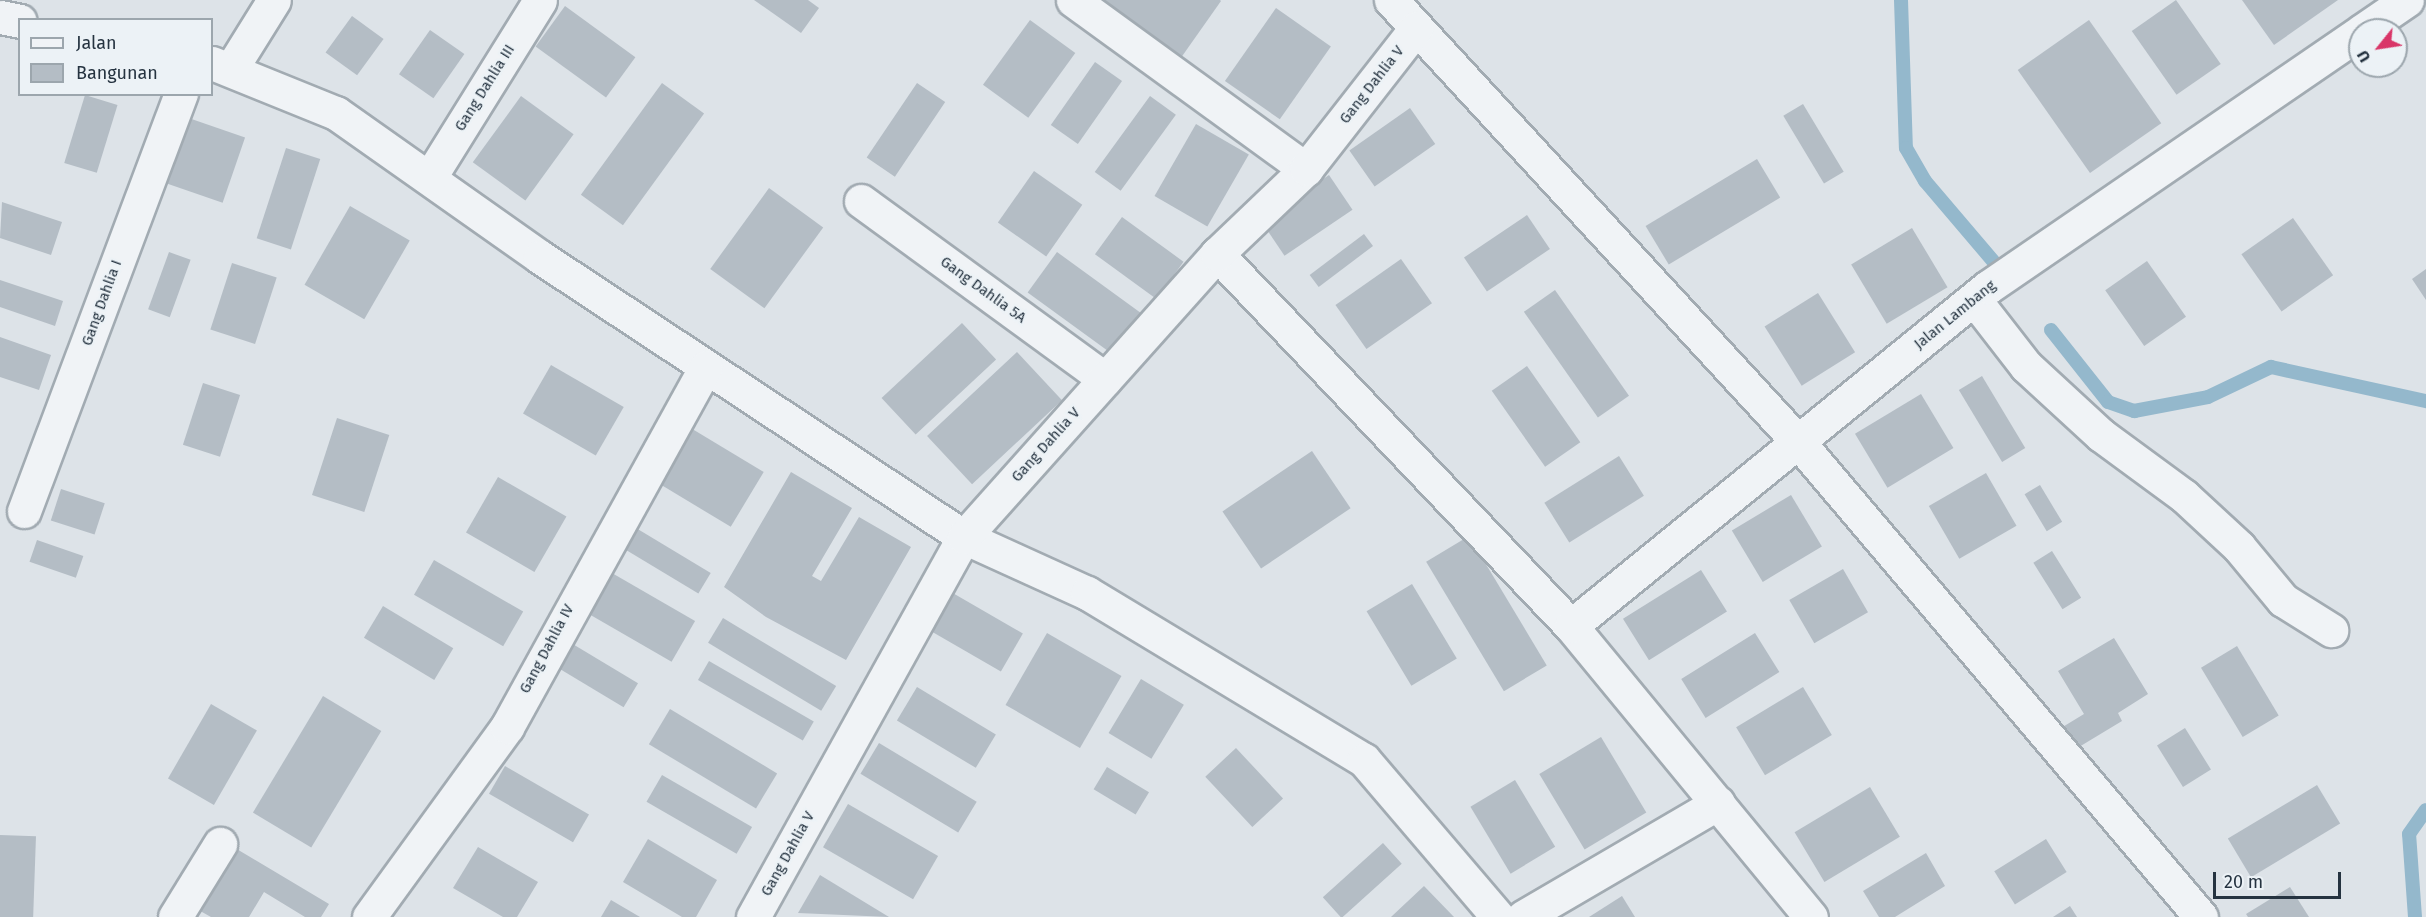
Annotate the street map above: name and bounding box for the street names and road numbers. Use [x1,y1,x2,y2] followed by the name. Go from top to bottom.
[451,41,519,135] street label: Gang Dahlia III
[1336,43,1408,127] street label: Gang Dahlia V
[937,253,1029,327] street label: Gang Dahlia 5A
[78,258,126,348] street label: Gang Dahlia I
[1911,277,1999,353] street label: Jalan Lambang
[1008,404,1084,486] street label: Gang Dahlia V
[516,601,578,697] street label: Gang Dahlia IV
[757,809,819,899] street label: Gang Dahlia V

